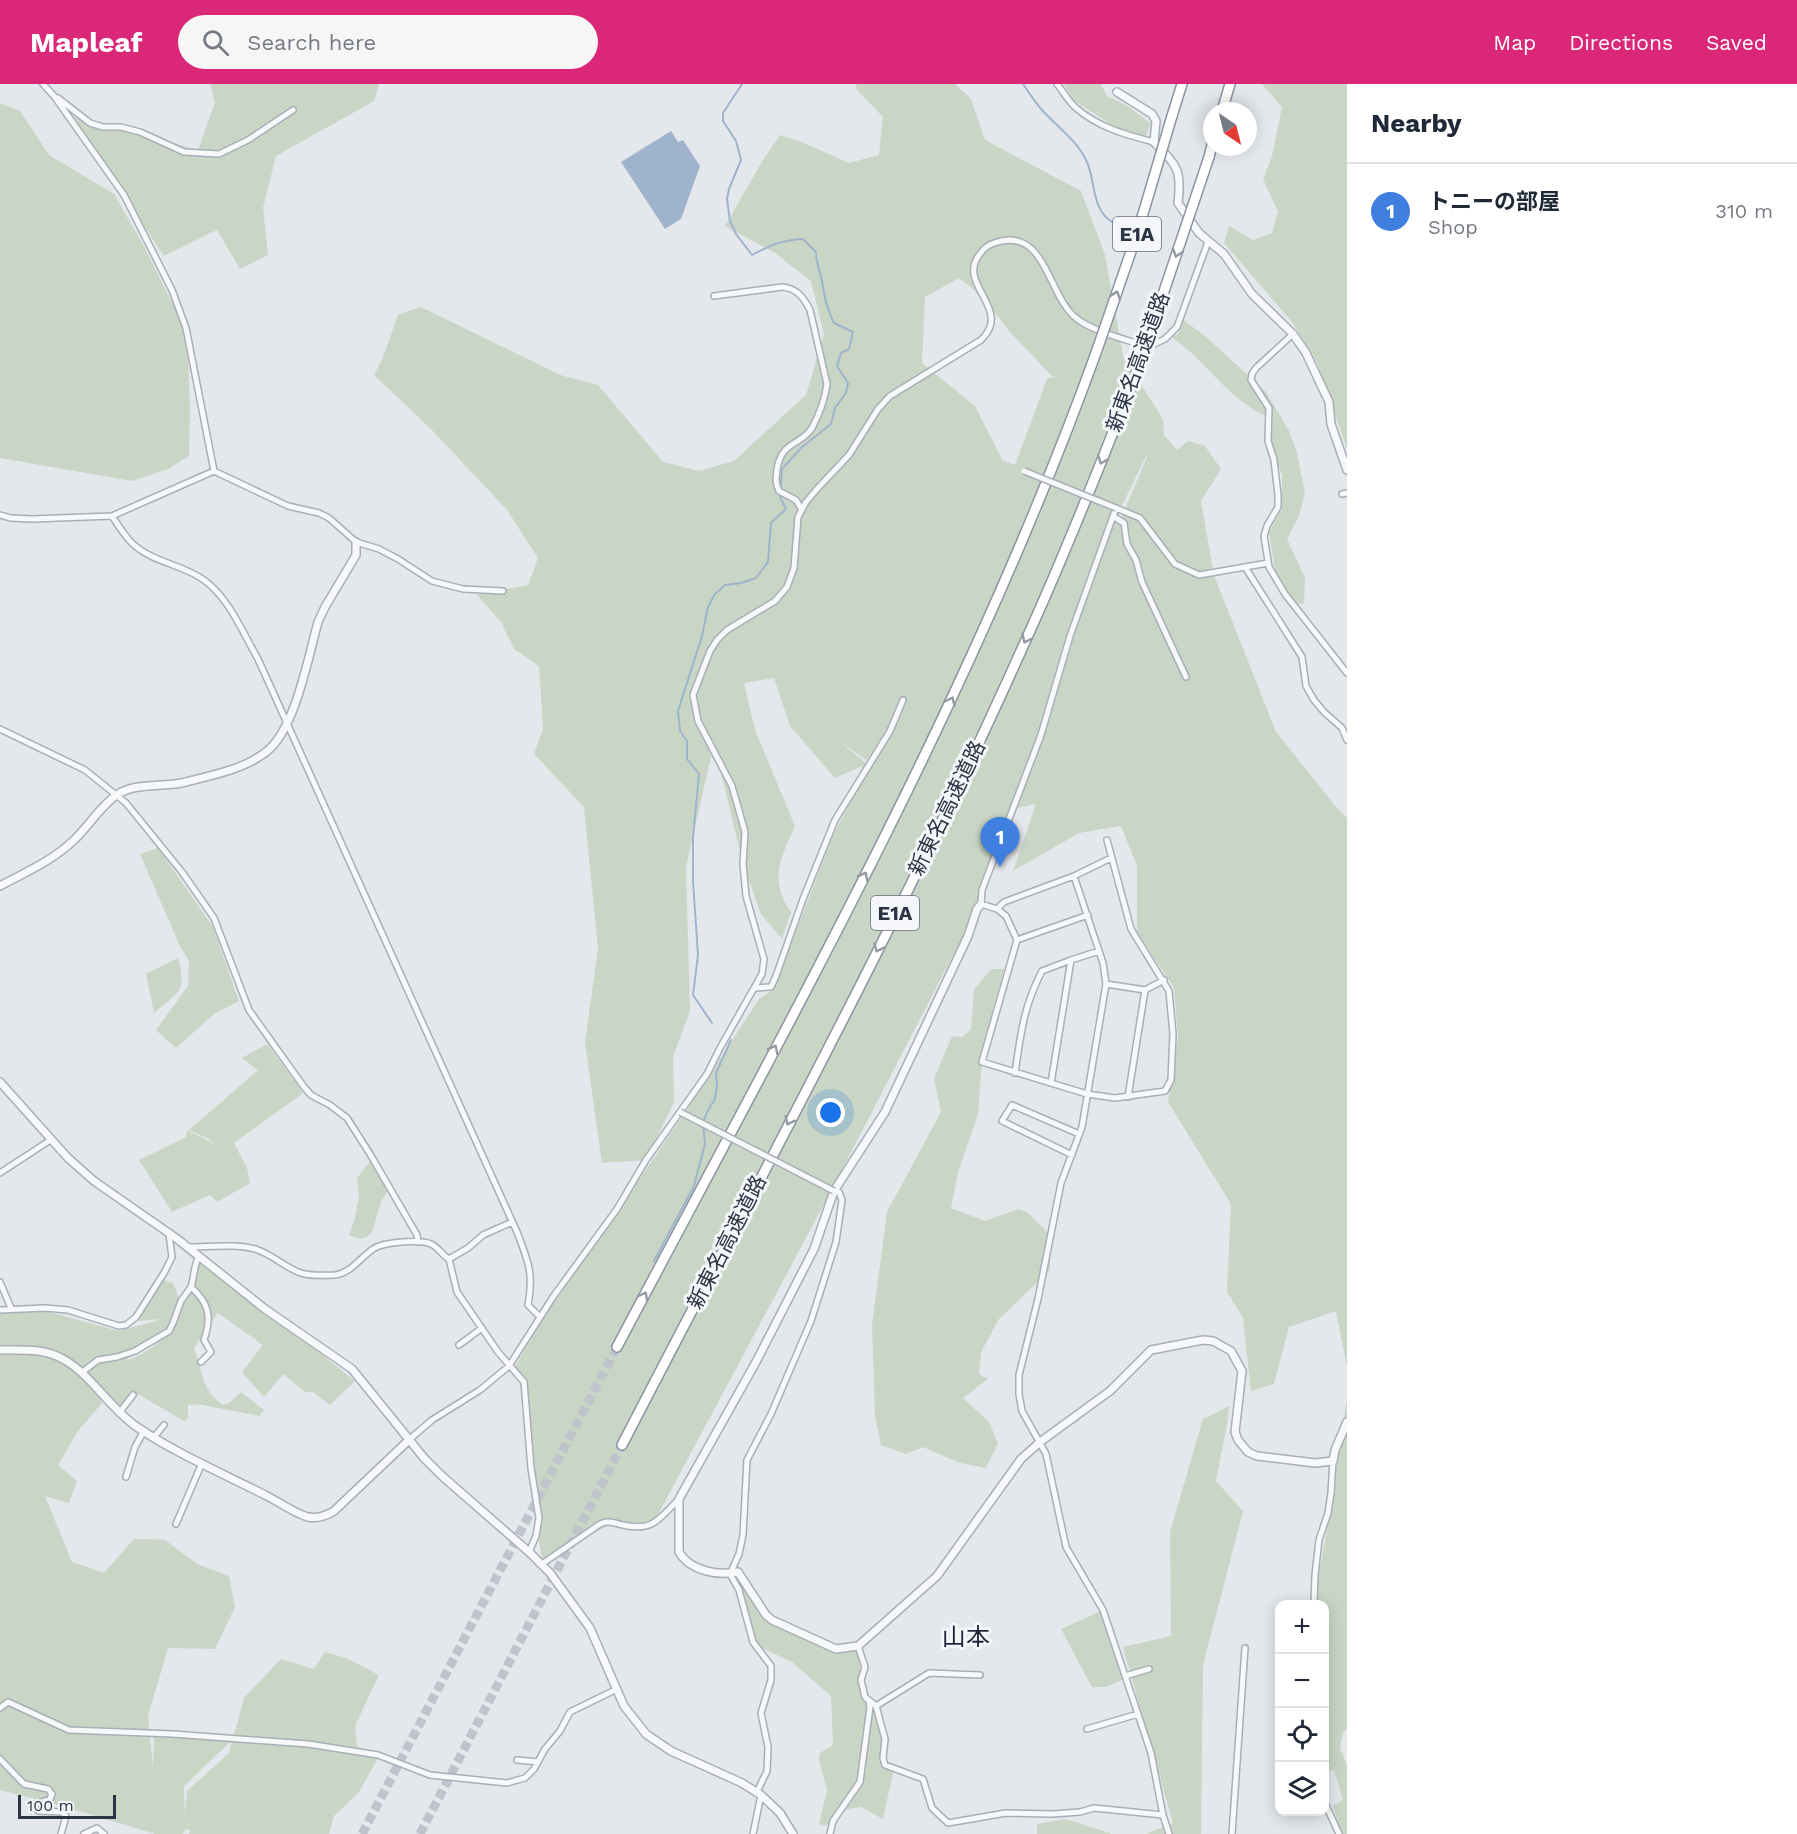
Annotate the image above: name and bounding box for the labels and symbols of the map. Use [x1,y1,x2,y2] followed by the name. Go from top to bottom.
[1203,102,1257,156] north arrow
[1113,217,1161,251] road number: E1A
[1172,247,1185,257] one-way arrow
[1101,288,1174,435] street label: 新東名高速道路
[1109,290,1121,301] one-way arrow
[1097,454,1109,465] one-way arrow
[1022,633,1034,644] one-way arrow
[944,697,956,708] one-way arrow
[903,736,990,879] street label: 新東名高速道路
[980,818,1020,867] pin: 1
[857,871,869,882] one-way arrow
[871,896,919,930] road number: E1A
[874,941,885,952] one-way arrow
[767,1045,778,1055] one-way arrow
[816,1098,845,1127] your location
[785,1115,796,1125] one-way arrow
[682,1171,771,1313] street label: 新東名高速道路
[637,1291,648,1302] one-way arrow
[942,1623,990,1651] district label: 山本
[18,1792,116,1820] scale bar

